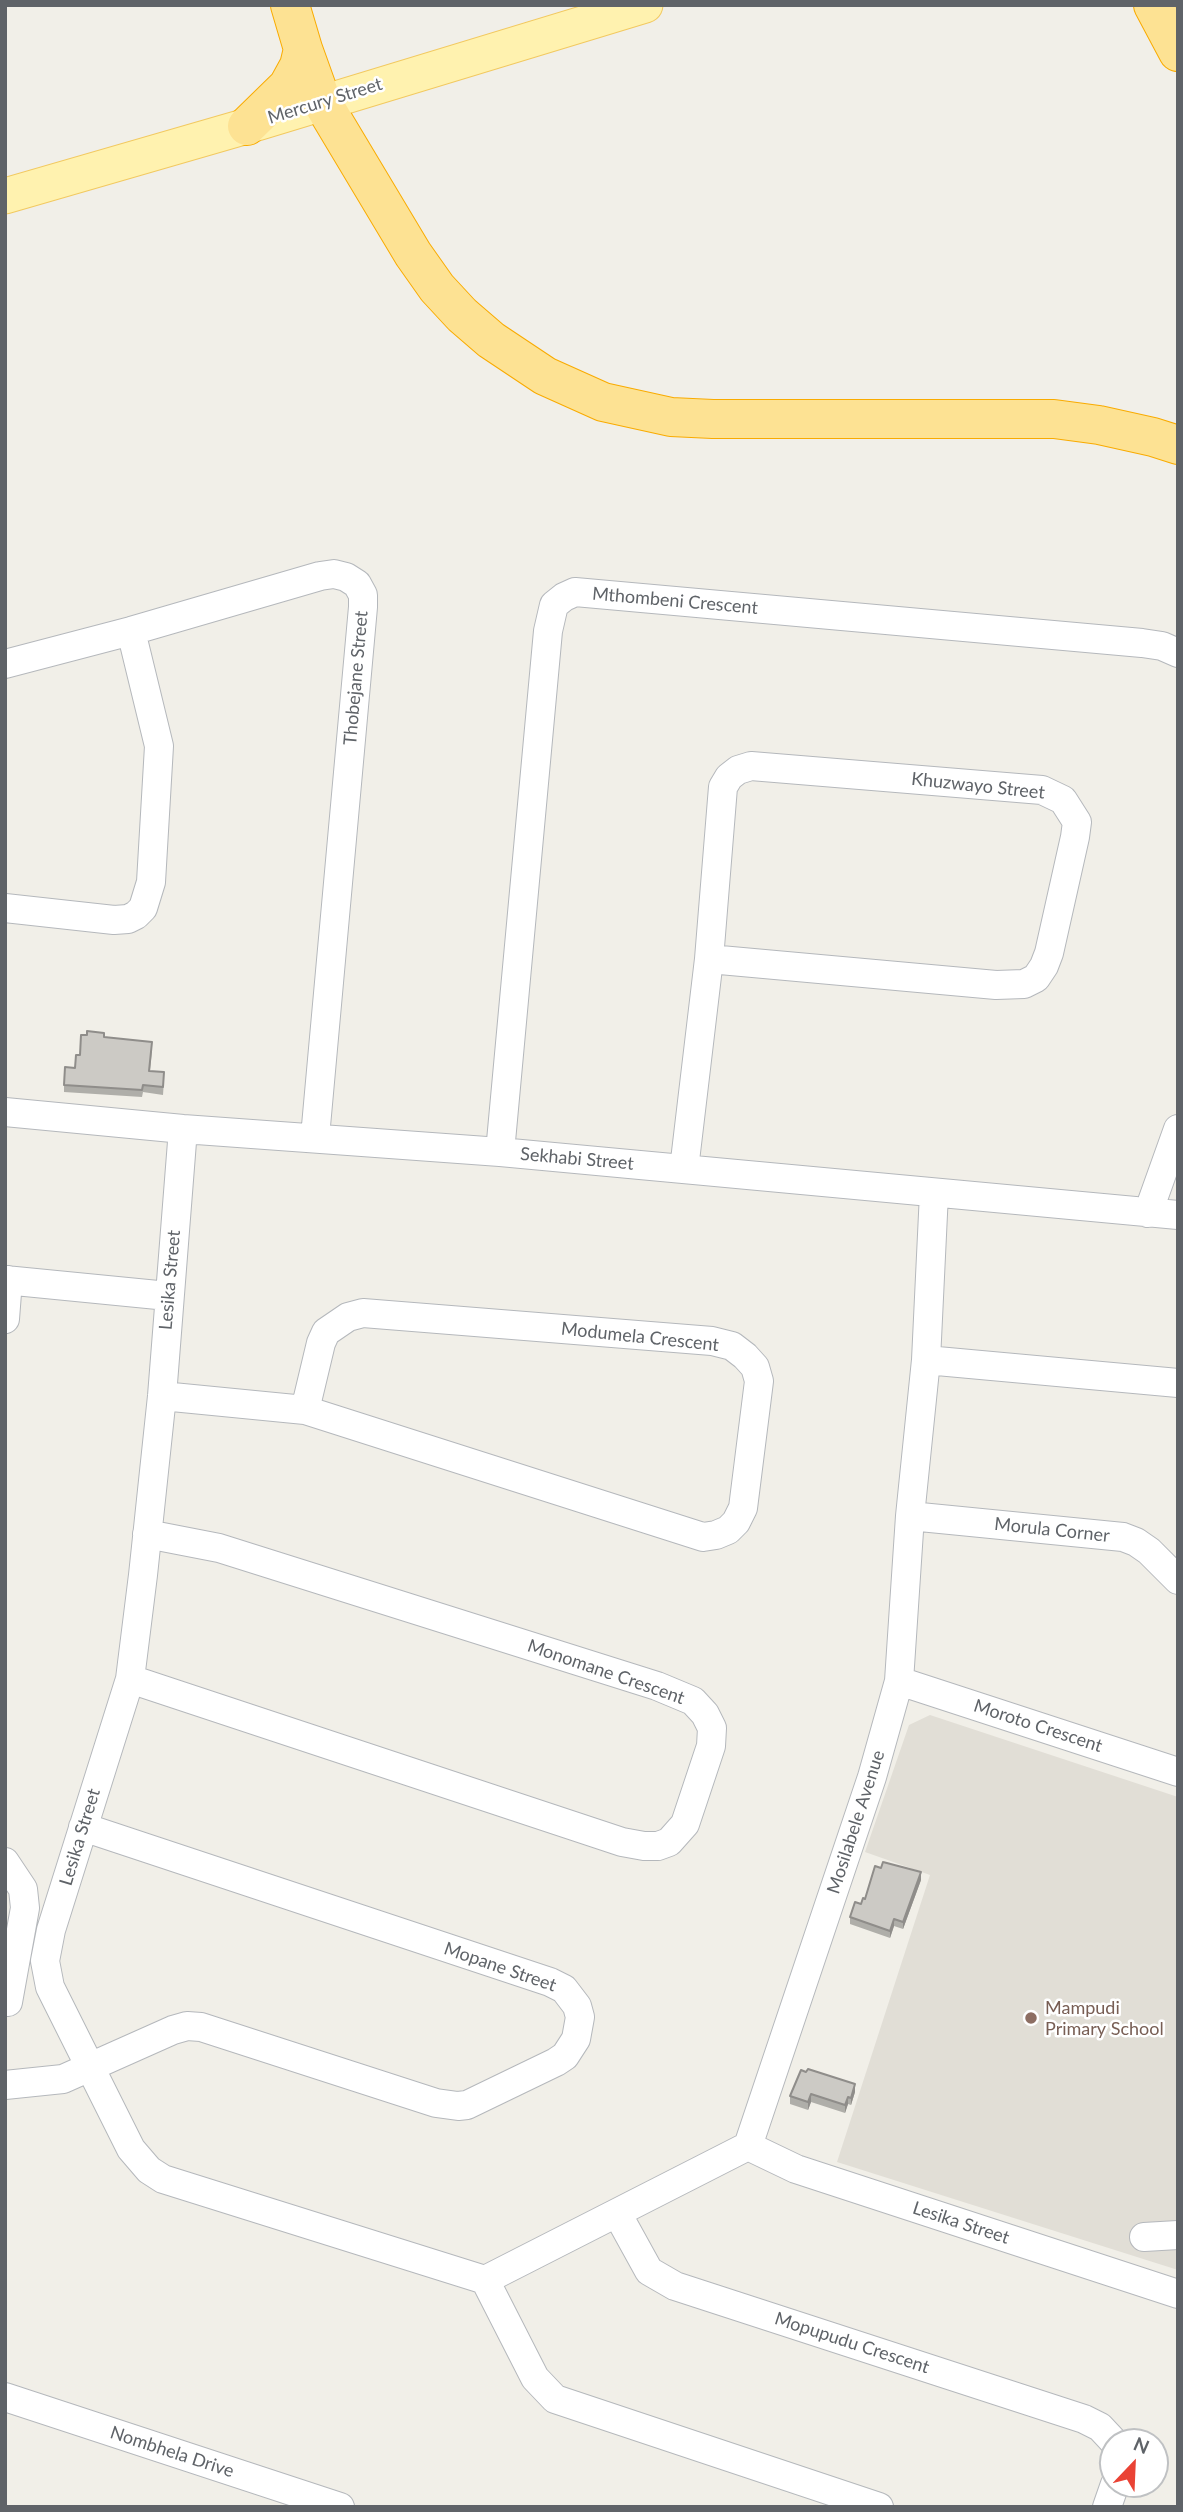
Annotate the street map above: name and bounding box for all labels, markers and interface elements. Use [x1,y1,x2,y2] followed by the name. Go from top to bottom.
[265,73,385,129] street label: Mercury Street
[591,583,759,619] street label: Mthombeni Crescent
[339,610,373,746] street label: Thobejane Street
[910,768,1046,804] street label: Khuzwayo Street
[519,1143,635,1175] street label: Sekhabi Street
[155,1229,185,1331] street label: Lesika Street
[560,1318,720,1356] street label: Modumela Crescent
[993,1513,1111,1547] street label: Morula Corner
[525,1635,687,1709] street label: Monomane Crescent
[971,1695,1105,1757] street label: Moroto Crescent
[823,1748,889,1896] street label: Mosilabele Avenue
[55,1786,105,1888] street label: Lesika Street
[441,1938,559,1996] street label: Mopane Street
[1045,1997,1164,2039] place label: Mampudi Primary School
[1023,2010,1039,2026] marker: Mampudi Primary School
[910,2197,1012,2249] street label: Lesika Street
[772,2308,932,2378] street label: Mopupudu Crescent
[107,2422,237,2482] street label: Nombhela Drive
[1099,2428,1169,2498] north arrow
[1130,2432,1153,2458] text: N

